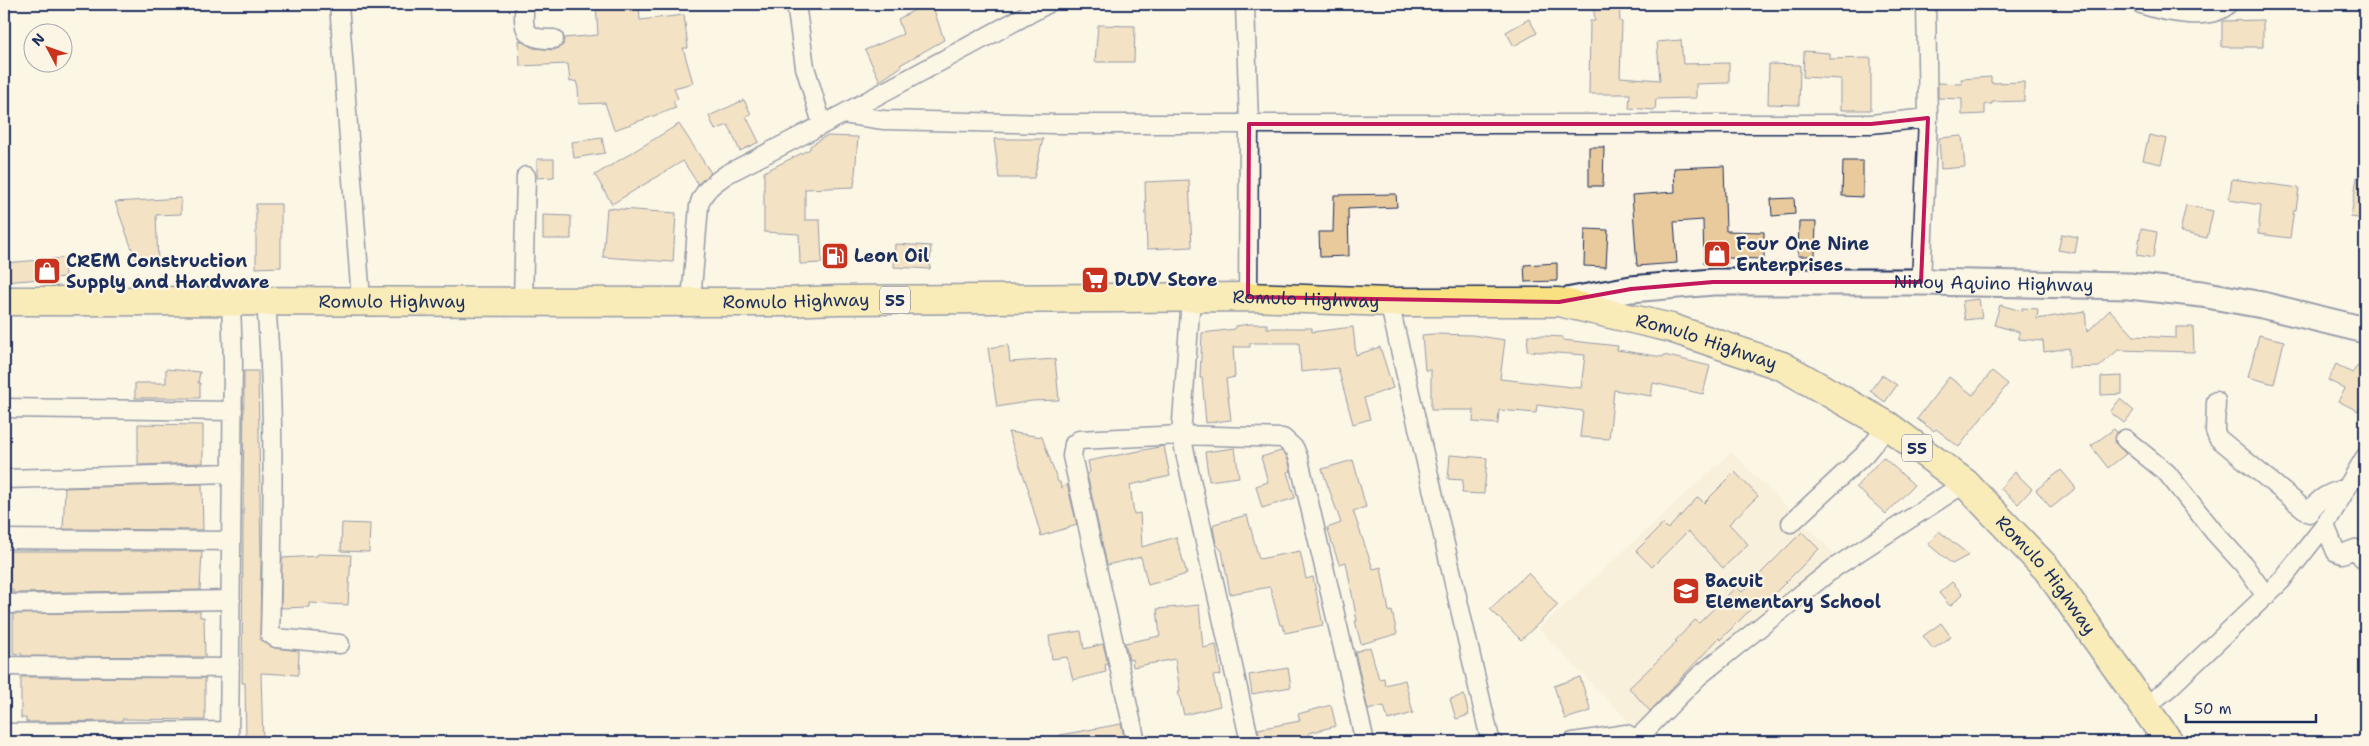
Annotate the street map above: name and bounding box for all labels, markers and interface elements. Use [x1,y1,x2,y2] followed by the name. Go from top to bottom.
[22,22,72,72] north arrow
[28,29,49,50] text: N
[1736,232,1870,277] place label: Four One Nine Enterprises
[1702,239,1732,269] shop icon: Four One Nine Enterprises
[820,241,850,271] fuel station icon: Leon Oil
[854,244,929,268] place label: Leon Oil
[66,249,270,294] place label: CREM Construction Supply and Hardware
[32,256,62,286] shop icon: CREM Construction Supply and Hardware
[1080,265,1110,295] supermarket icon: DLDV Store
[1114,268,1218,292] place label: DLDV Store
[1894,270,2094,297] street label: Ninoy Aquino Highway
[1232,285,1380,314] street label: Romulo Highway
[880,286,910,314] road number: 55
[722,288,870,314] street label: Romulo Highway
[318,289,466,314] street label: Romulo Highway
[1633,308,1780,375] street label: Romulo Highway
[1902,434,1932,462] road number: 55
[1990,510,2102,639] street label: Romulo Highway
[1705,569,1881,614] place label: Bacuit Elementary School
[1671,576,1701,606] school or university icon: Bacuit Elementary School
[2186,691,2316,723] scale bar
[2194,699,2232,719] text: 50 m

